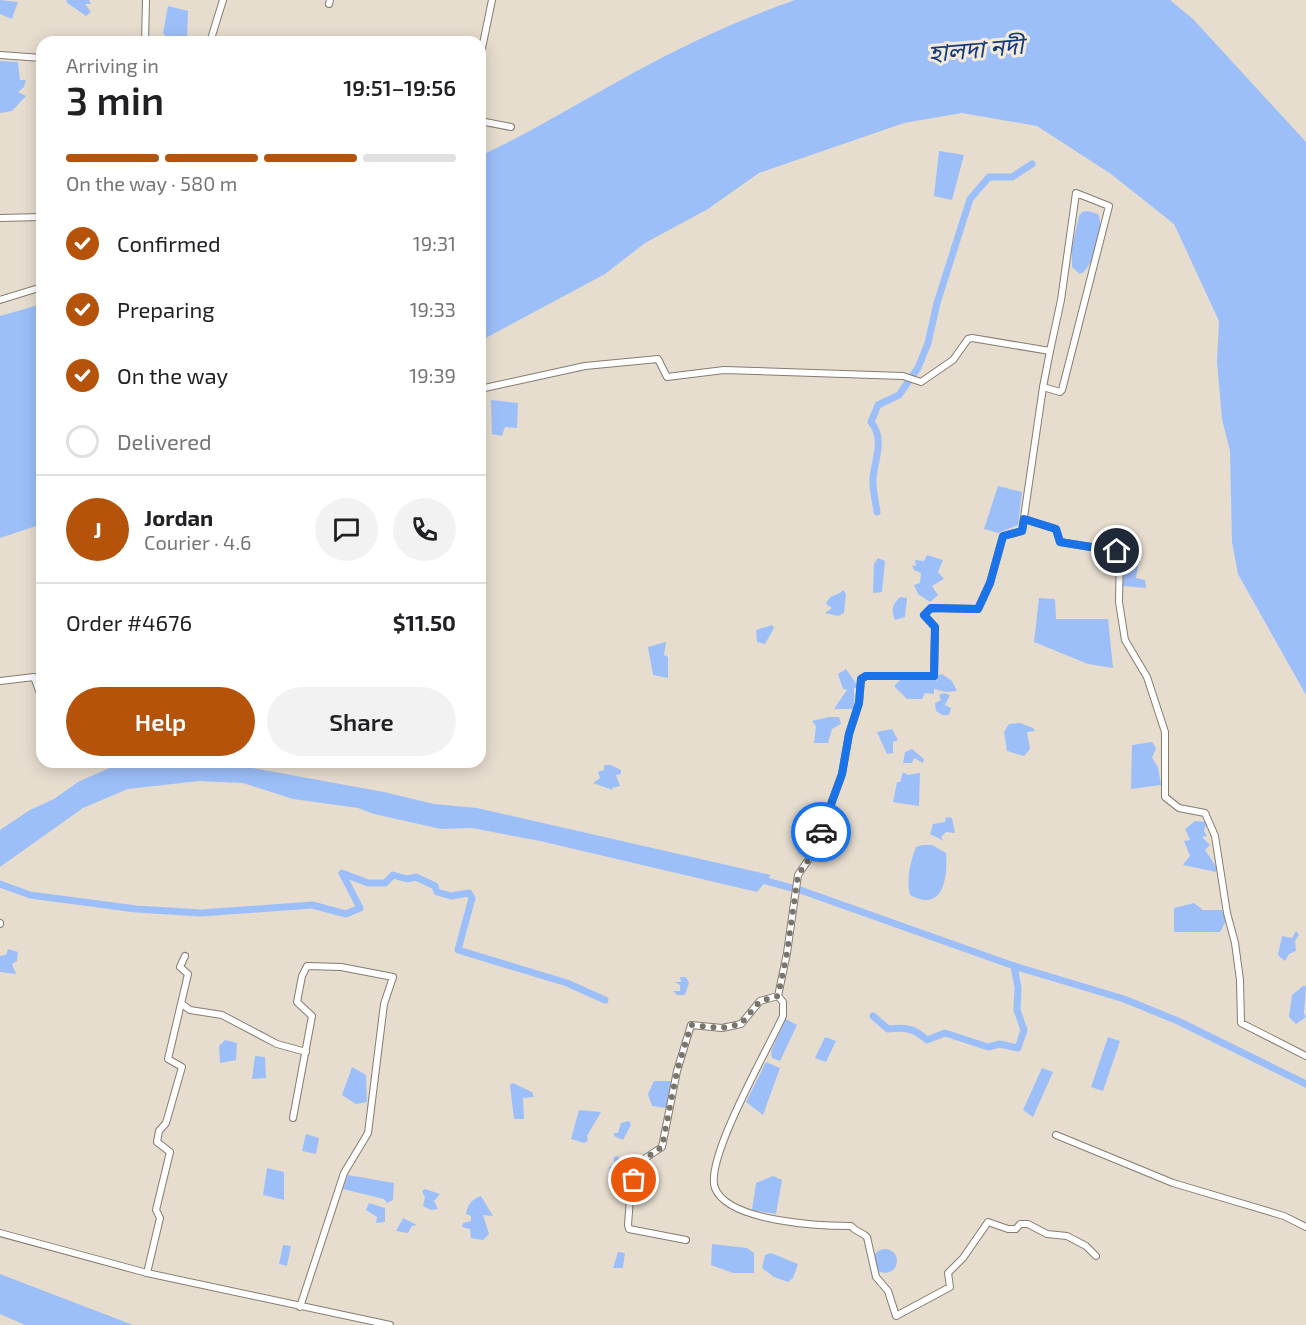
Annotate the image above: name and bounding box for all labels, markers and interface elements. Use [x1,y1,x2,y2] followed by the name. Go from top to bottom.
[927,29,1029,67] water label: হালদা নদী
[66,53,159,77] text: Arriving in
[343,74,456,100] text: 19:51–19:56
[66,76,164,123] text: 3 min
[66,171,237,195] text: On the way · 580 m
[66,227,99,260] icon: check
[117,230,221,256] text: Confirmed
[413,231,456,255] text: 19:31
[66,293,99,326] icon: check
[117,296,215,322] text: Preparing
[410,297,456,321] text: 19:33
[66,359,99,392] icon: check
[117,362,228,388] text: On the way
[409,363,456,387] text: 19:39
[117,428,212,454] text: Delivered
[315,498,378,561] button: chat
[393,498,456,561] button: phone
[144,504,213,530] text: Jordan
[93,516,102,542] text: J
[1091,525,1142,576] pin
[144,530,251,554] text: Courier · 4.6
[1100,534,1133,567] icon: home
[66,609,192,635] text: Order #4676
[393,609,456,635] text: $11.50
[66,687,255,756] button: Help
[267,687,456,756] button: Share
[791,802,851,862] courier
[805,816,838,849] icon: car
[608,1154,659,1205] pin
[617,1163,650,1196] icon: bag

